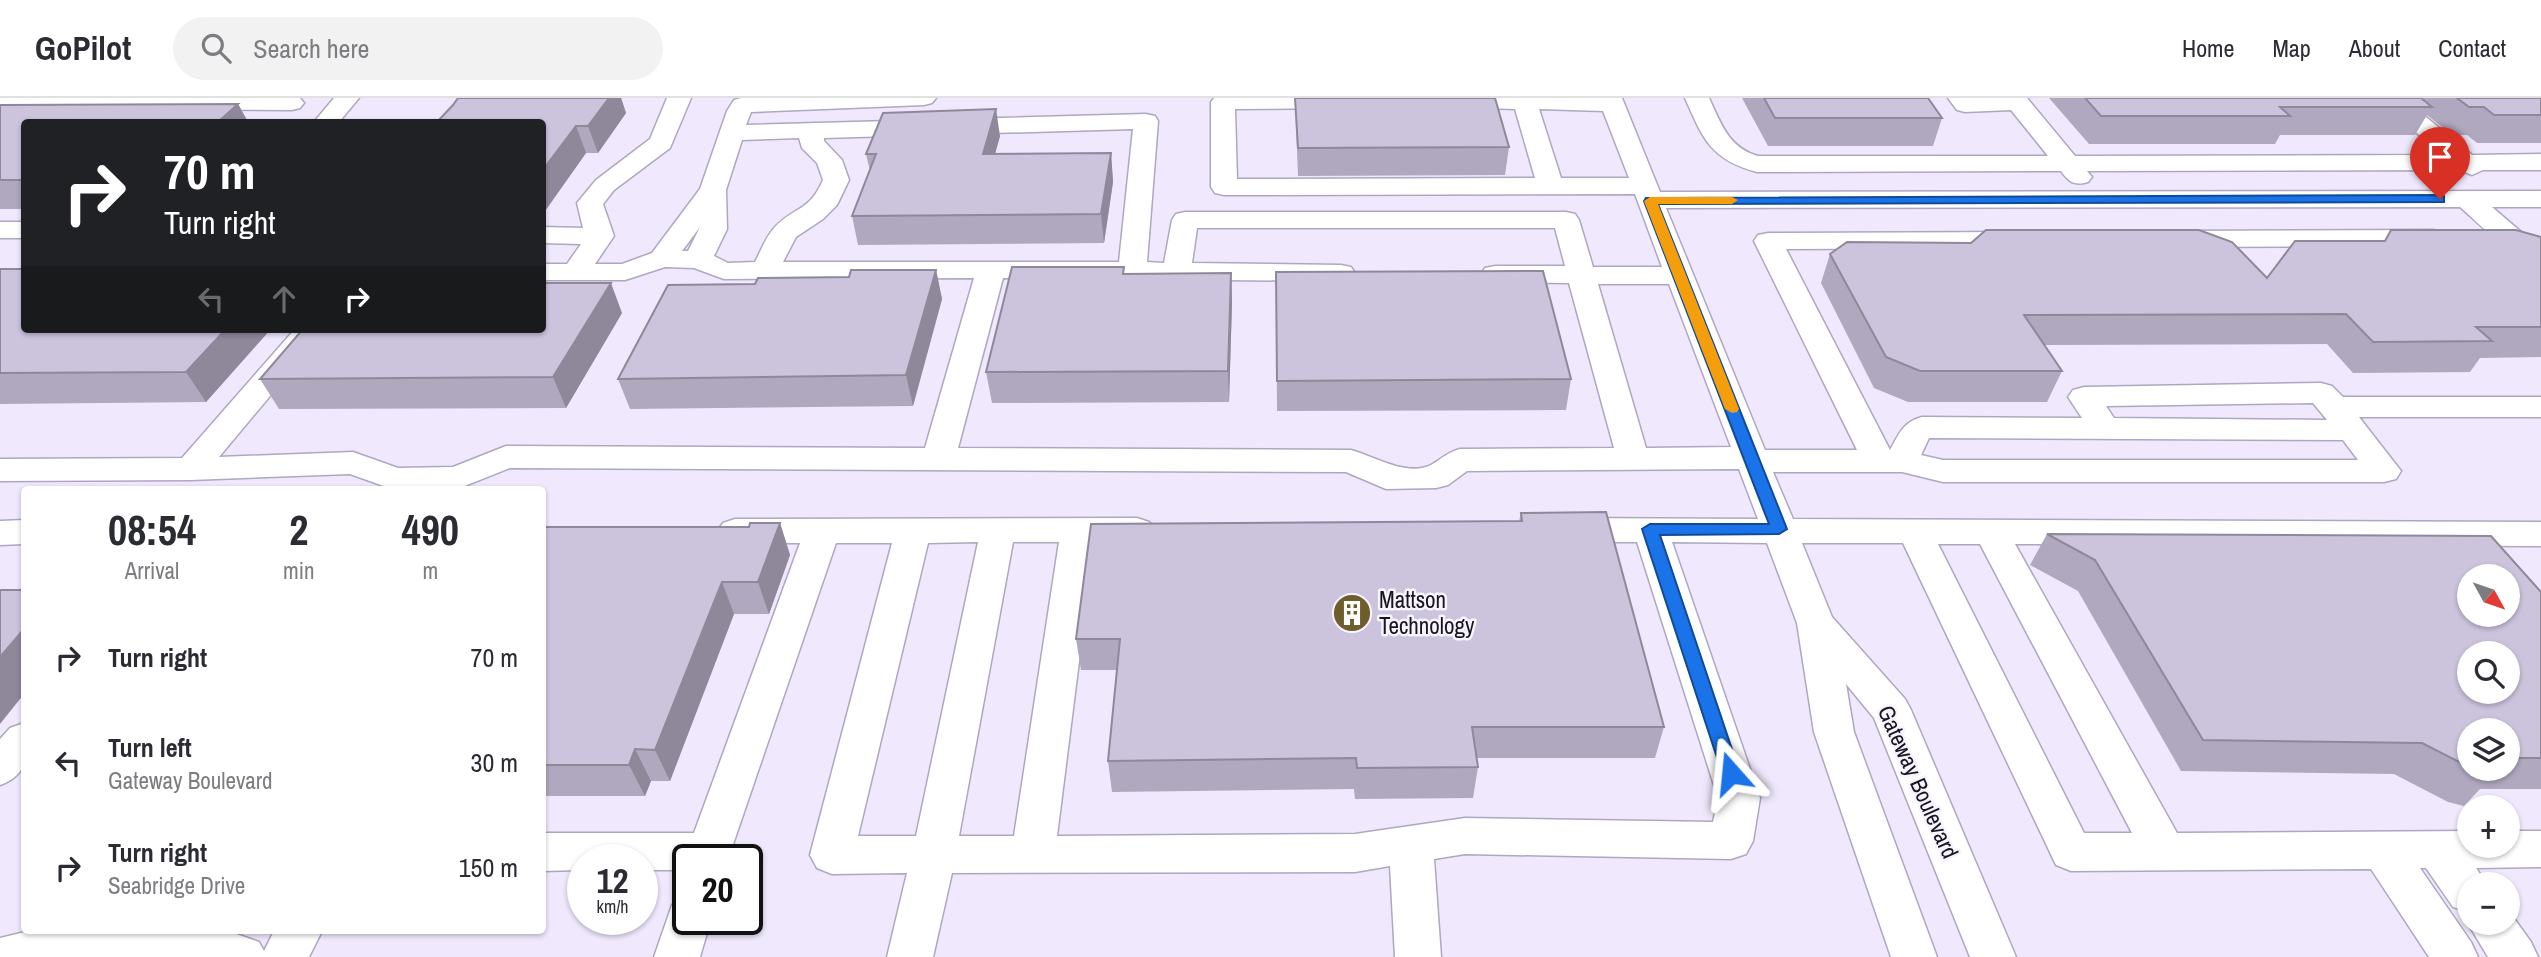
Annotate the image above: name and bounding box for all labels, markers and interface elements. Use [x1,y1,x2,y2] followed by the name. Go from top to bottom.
[173,17,663,80] search box
[35,26,131,70] text: GoPilot
[197,29,235,67] icon: search
[253,31,369,66] text: Search here
[2182,32,2234,64] text: Home
[2272,32,2311,64] text: Map
[2349,32,2400,64] text: About
[2438,32,2506,64] text: Contact
[2410,127,2470,199] pin
[164,138,256,204] text: 70 m
[2421,138,2459,176] icon: arrive
[49,147,140,238] icon: right
[164,201,276,244] text: Turn right
[192,280,230,318] icon: left
[265,280,303,318] icon: ahead
[338,280,376,318] icon: right
[108,502,196,558] text: 08:54
[289,502,308,558] text: 2
[402,502,459,558] text: 490
[125,555,179,586] text: Arrival
[283,555,315,586] text: min
[422,555,438,586] text: m
[2457,564,2520,626] north arrow
[2457,564,2520,935] map controls
[1379,584,1475,641] place label: Mattson Technology
[1331,592,1373,634] building icon: Mattson Technology
[49,639,87,677] icon: right
[108,640,207,675] text: Turn right
[471,640,518,675] text: 70 m
[2457,641,2520,704] button: search
[1871,700,1966,863] street label: Gateway Boulevard
[2457,718,2520,781] button: layers
[108,730,192,765] text: Turn left
[1694,736,1768,810] position arrow
[49,744,87,782] icon: left
[471,745,518,780] text: 30 m
[108,765,273,796] text: Gateway Boulevard
[2457,795,2520,858] button: +
[108,835,207,870] text: Turn right
[672,844,763,935] speed limit sign: 20
[49,849,87,887] icon: right
[459,850,518,885] text: 150 m
[597,857,628,904] text: 12
[108,870,245,901] text: Seabridge Drive
[2457,872,2520,935] button: −
[597,894,629,919] text: km/h

